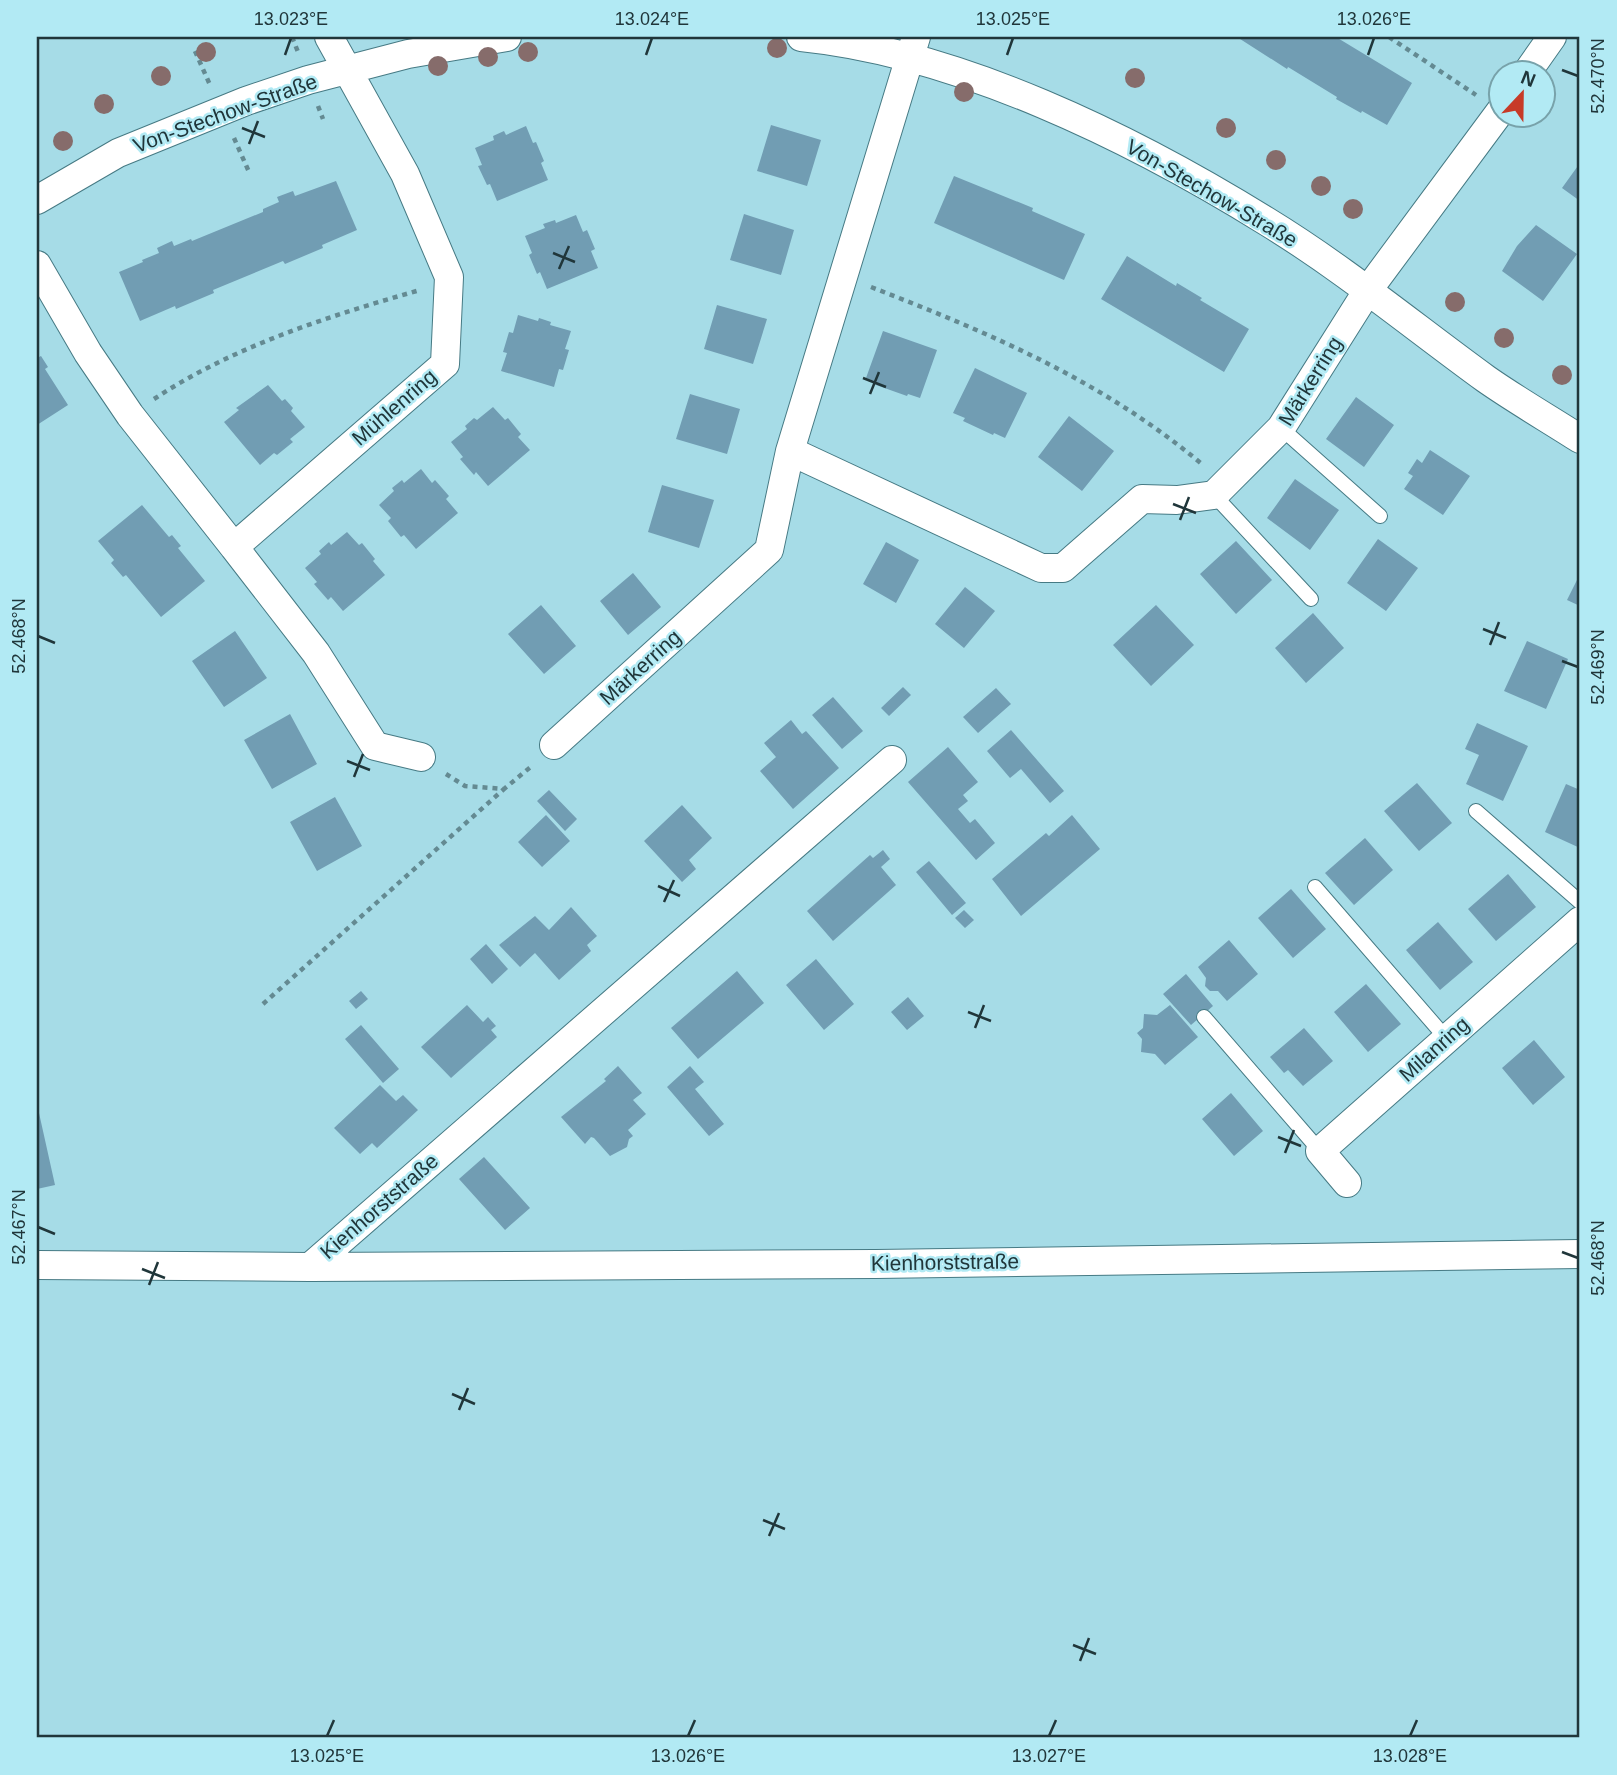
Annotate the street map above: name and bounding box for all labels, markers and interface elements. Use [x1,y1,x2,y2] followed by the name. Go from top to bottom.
[254,9,328,29] text: 13.023°E
[615,9,689,29] text: 13.024°E
[976,9,1050,29] text: 13.025°E
[1337,9,1411,29] text: 13.026°E
[1588,38,1608,114] text: 52.470°N
[1488,60,1558,130] north arrow
[1518,66,1538,91] text: N
[130,69,320,157] street label: Von-Stechow-Straße
[1122,135,1302,251] street label: Von-Stechow-Straße
[1274,332,1346,430] street label: Märkerring
[347,364,441,450] street label: Mühlenring
[9,598,29,674] text: 52.468°N
[595,625,685,709] street label: Märkerring
[1588,629,1608,705] text: 52.469°N
[1395,1012,1473,1086] street label: Milanring
[316,1149,442,1263] street label: Kienhorststraße
[9,1189,29,1265] text: 52.467°N
[1588,1220,1608,1296] text: 52.468°N
[871,1249,1019,1275] street label: Kienhorststraße
[290,1746,364,1766] text: 13.025°E
[651,1746,725,1766] text: 13.026°E
[1012,1746,1086,1766] text: 13.027°E
[1373,1746,1447,1766] text: 13.028°E

